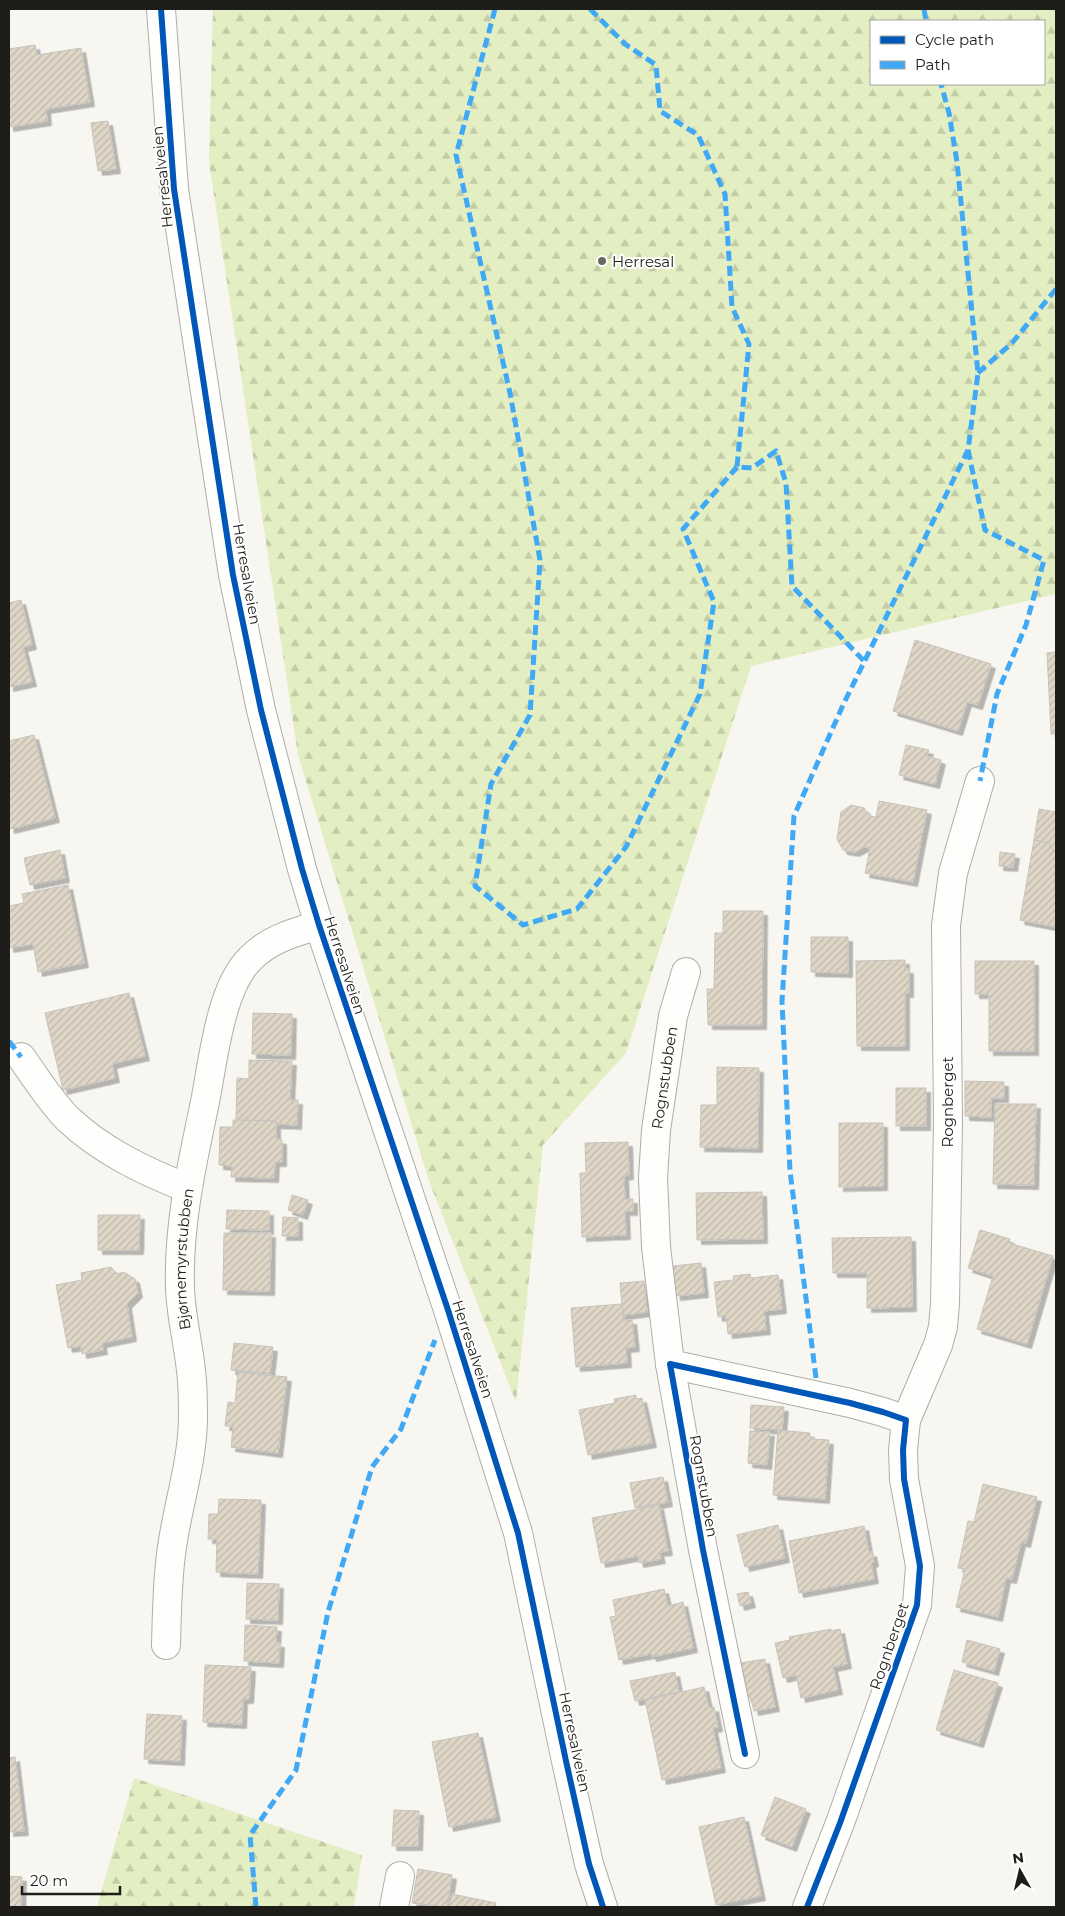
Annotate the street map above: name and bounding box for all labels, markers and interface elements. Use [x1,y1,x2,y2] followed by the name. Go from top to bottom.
[870,20,1045,85] legend
[915,30,994,49] text: Cycle path
[915,55,951,74] text: Path
[147,125,177,229] street label: Herresalveien
[612,252,674,271] place label: Herresal
[596,255,608,267] marker: Herresal
[229,522,265,626] street label: Herresalveien
[320,913,370,1017] street label: Herresalveien
[647,1025,681,1130] street label: Rognstubben
[938,1056,957,1148] street label: Rognberget
[170,1187,197,1332] street label: Bjørnemyrstubben
[448,1297,498,1401] street label: Herresalveien
[686,1433,722,1539] street label: Rognstubben
[865,1600,913,1692] street label: Rognberget
[555,1690,595,1794] street label: Herresalveien
[995,1846,1045,1896] north arrow
[1011,1848,1025,1868] text: N
[22,1864,120,1896] scale bar
[30,1871,68,1890] text: 20 m

